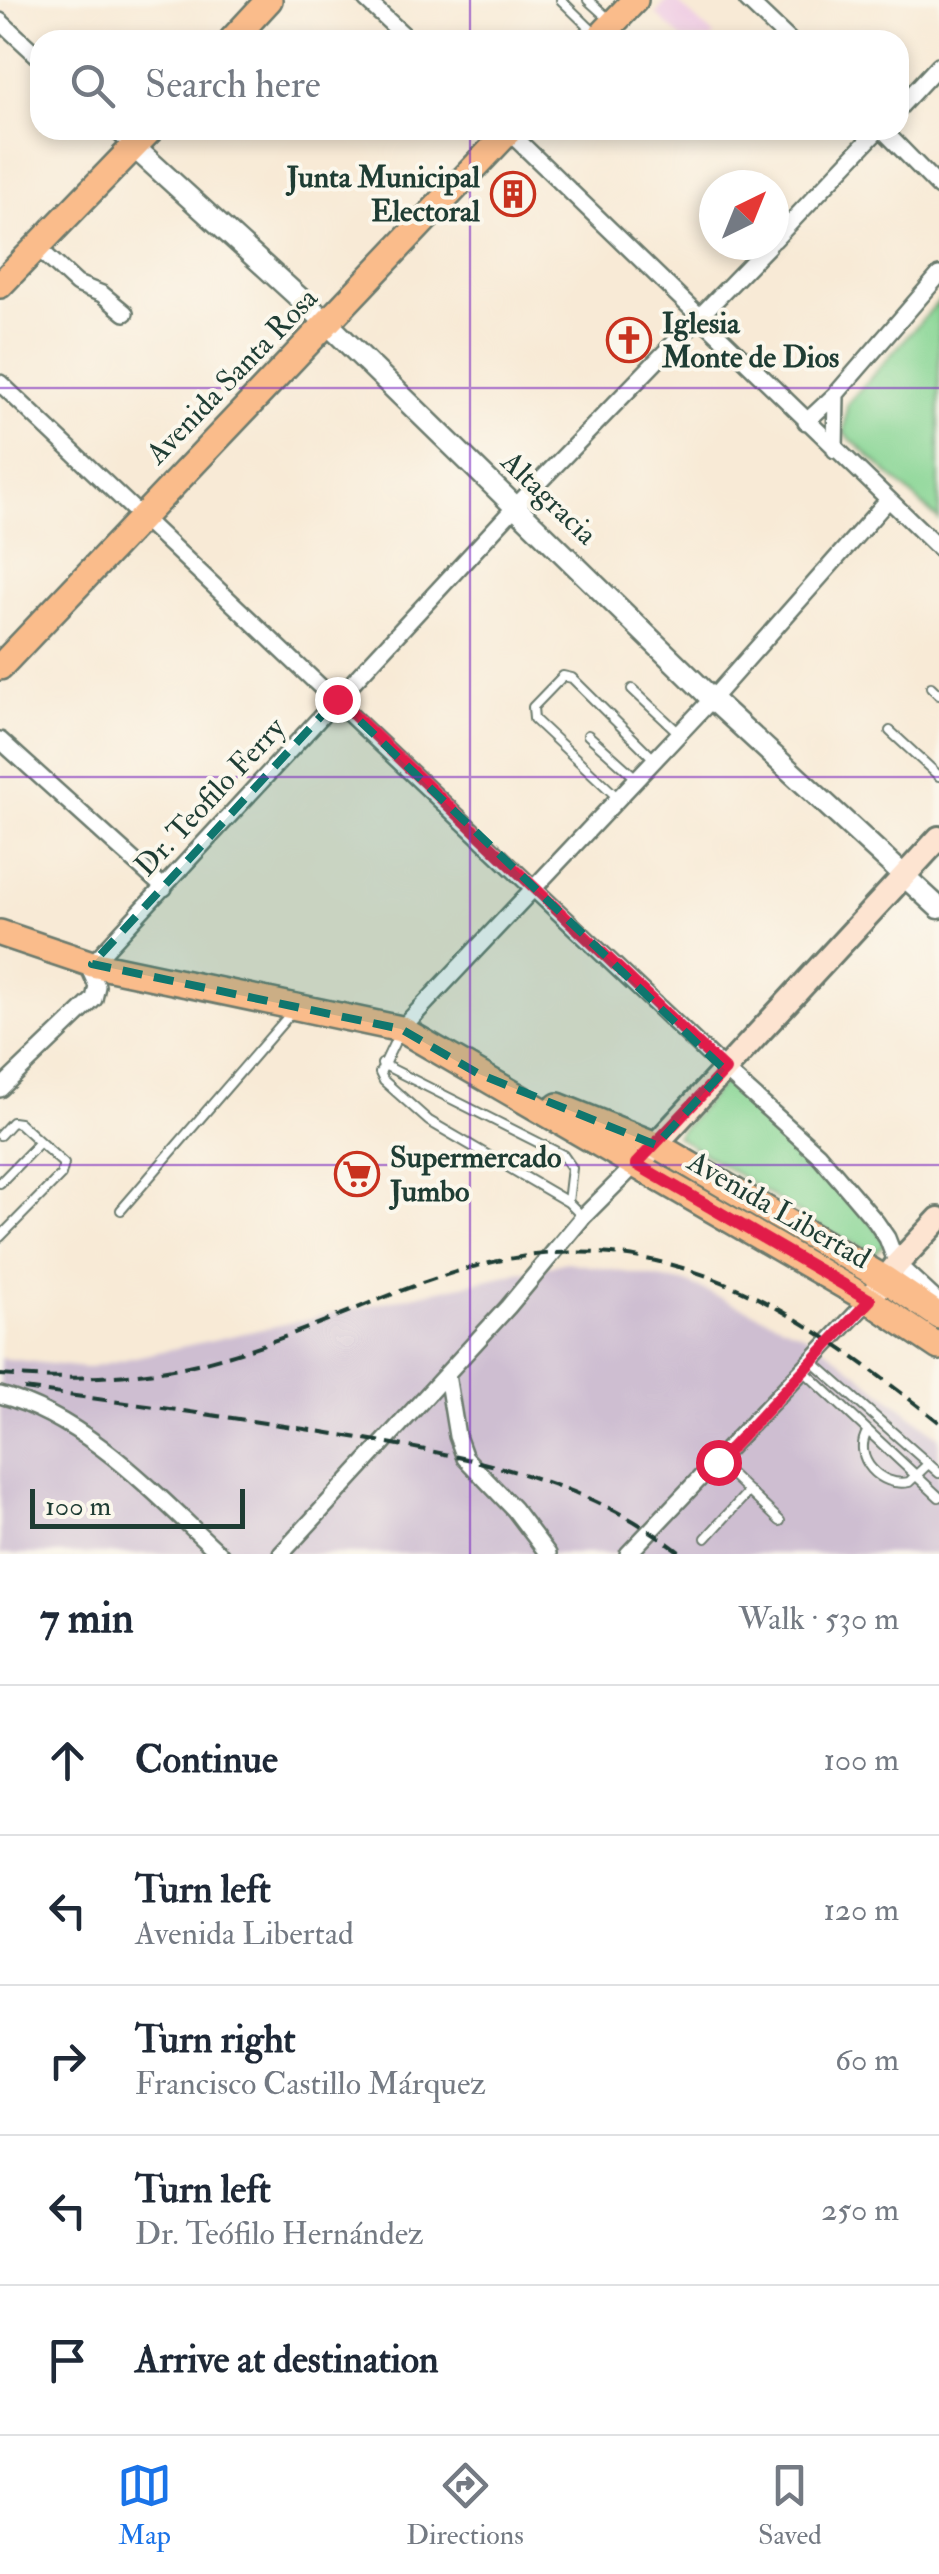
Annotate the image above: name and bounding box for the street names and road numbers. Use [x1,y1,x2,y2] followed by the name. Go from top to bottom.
[138,280,326,473] street label: Avenida Santa Rosa
[493,443,605,553] street label: Altagracia
[127,709,294,884] street label: Dr. Teofilo Ferry
[680,1142,877,1277] street label: Avenida Libertad

